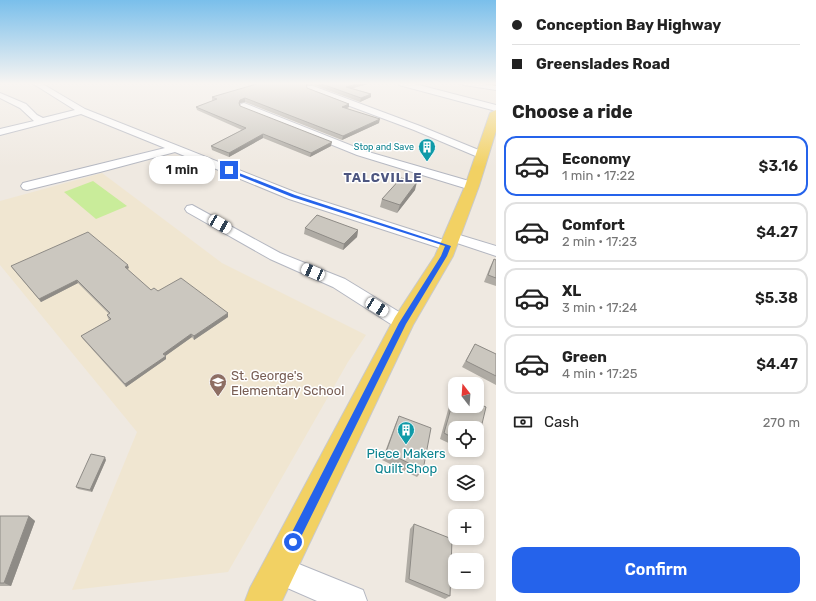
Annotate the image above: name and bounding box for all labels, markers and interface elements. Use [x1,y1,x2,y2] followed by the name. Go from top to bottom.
[536,16,721,34] text: Conception Bay Highway
[536,55,670,73] text: Greenslades Road
[512,101,633,123] text: Choose a ride
[417,137,437,162] building icon: Stop and Save
[354,142,414,152] place label: Stop and Save
[514,148,550,184] icon: car
[562,150,631,168] text: Economy
[149,156,215,184] callout: 1 min
[759,157,798,175] text: $3.16
[220,161,238,179] route end
[166,162,198,177] text: 1 min
[562,168,635,183] text: 1 min · 17:22
[343,170,423,185] district label: TALCVILLE
[207,213,233,235] car
[514,214,550,250] icon: car
[562,216,625,234] text: Comfort
[756,223,798,241] text: $4.27
[562,234,637,249] text: 2 min · 17:23
[300,262,326,282] car
[514,280,550,316] icon: car
[562,282,581,300] text: XL
[755,289,798,307] text: $5.38
[364,296,390,318] car
[562,300,637,315] text: 3 min · 17:24
[514,346,550,382] icon: car
[562,348,607,366] text: Green
[756,355,798,373] text: $4.47
[562,366,637,381] text: 4 min · 17:25
[231,368,344,398] place label: St. George's Elementary School
[208,372,228,397] school or university icon: St. George's Elementary School
[448,377,484,413] north arrow
[448,377,484,589] map controls
[512,411,534,433] icon: cash
[544,413,579,431] text: Cash
[763,415,800,430] text: 270 m
[396,420,416,445] building icon: Piece Makers Quilt Shop
[448,421,484,457] button: locate
[366,446,446,476] place label: Piece Makers Quilt Shop
[448,465,484,501] button: layers
[448,509,484,545] button: +
[284,533,302,551] route start
[512,547,800,593] button: Confirm
[448,553,484,589] button: −

